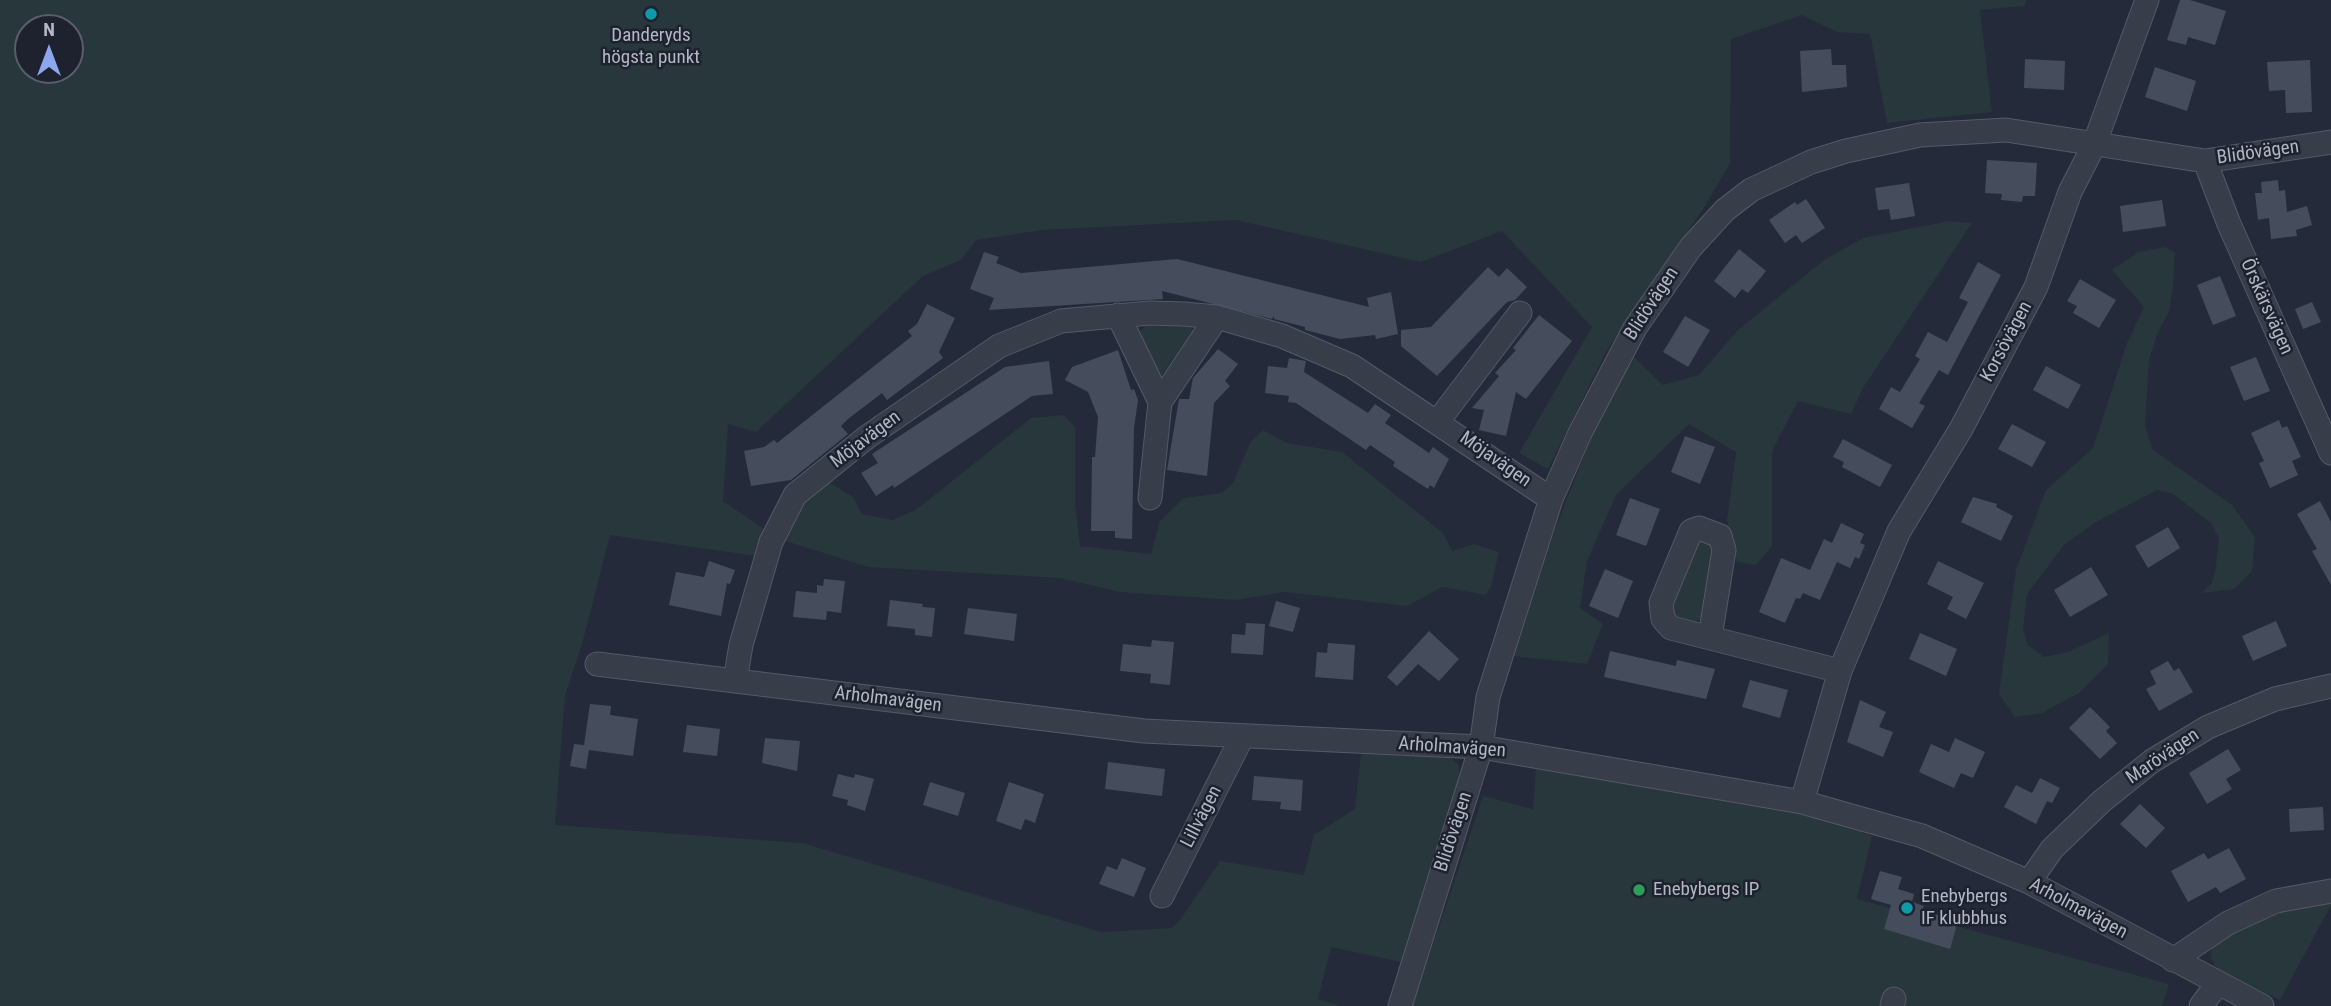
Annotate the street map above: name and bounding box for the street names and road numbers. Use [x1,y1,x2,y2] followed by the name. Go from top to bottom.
[2216,136,2300,170] street label: Blidövägen
[2235,256,2297,358] street label: Örskärsvägen
[1620,263,1684,345] street label: Blidövägen
[1976,298,2038,386] street label: Korsövägen
[827,406,905,474] street label: Möjavägen
[1455,427,1535,493] street label: Möjavägen
[833,682,943,718] street label: Arholmavägen
[2122,724,2204,790] street label: Marövägen
[1398,733,1506,763] street label: Arholmavägen
[1177,782,1227,852] street label: Lillvägen
[1430,789,1478,875] street label: Blidövägen
[2025,874,2131,944] street label: Arholmavägen

